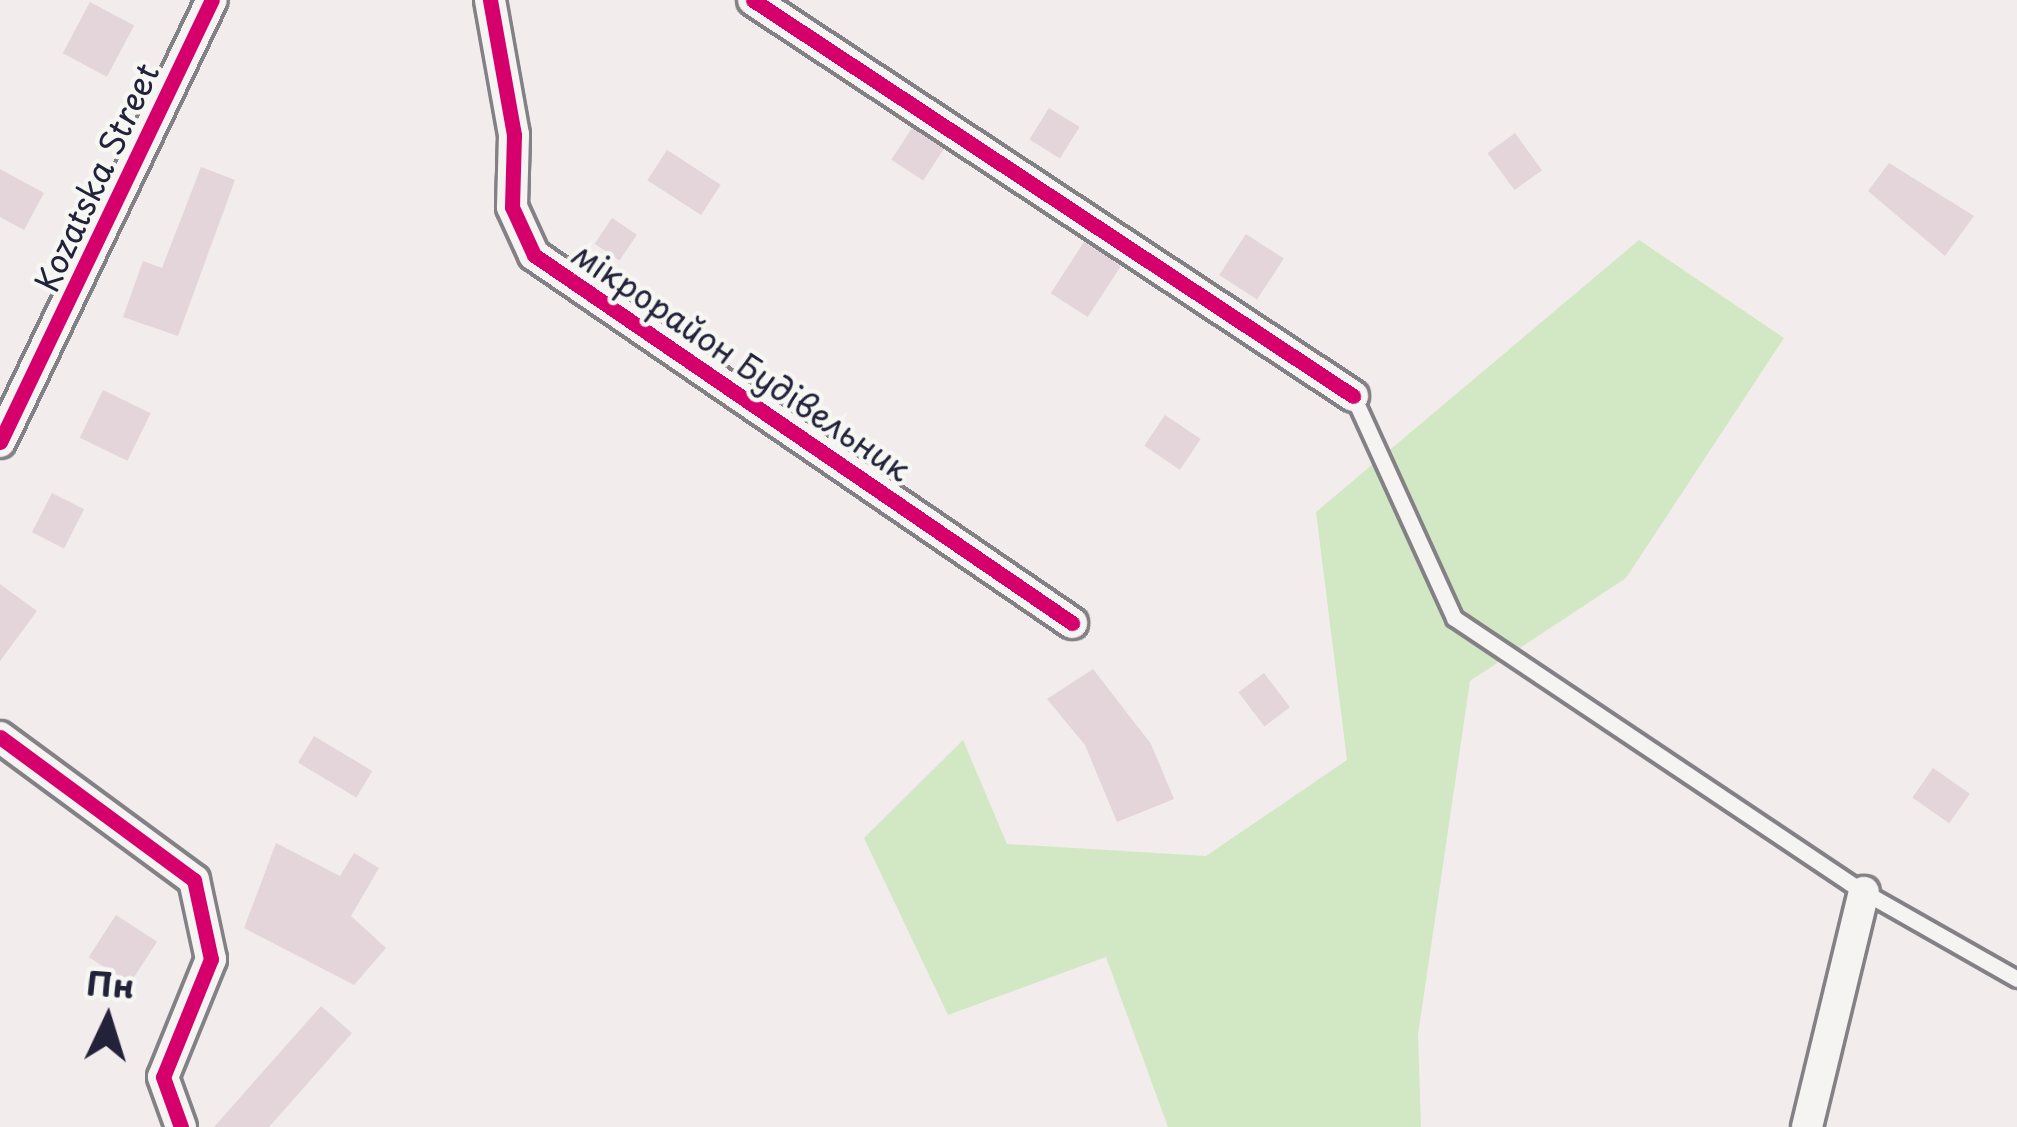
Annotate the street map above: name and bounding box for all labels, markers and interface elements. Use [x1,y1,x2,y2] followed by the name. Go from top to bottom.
[25,56,167,298] street label: Kozatska Street
[565,232,919,490] street label: мікрорайон Будівельник
[85,956,136,1010] text: Пн
[48,959,168,1079] north arrow

